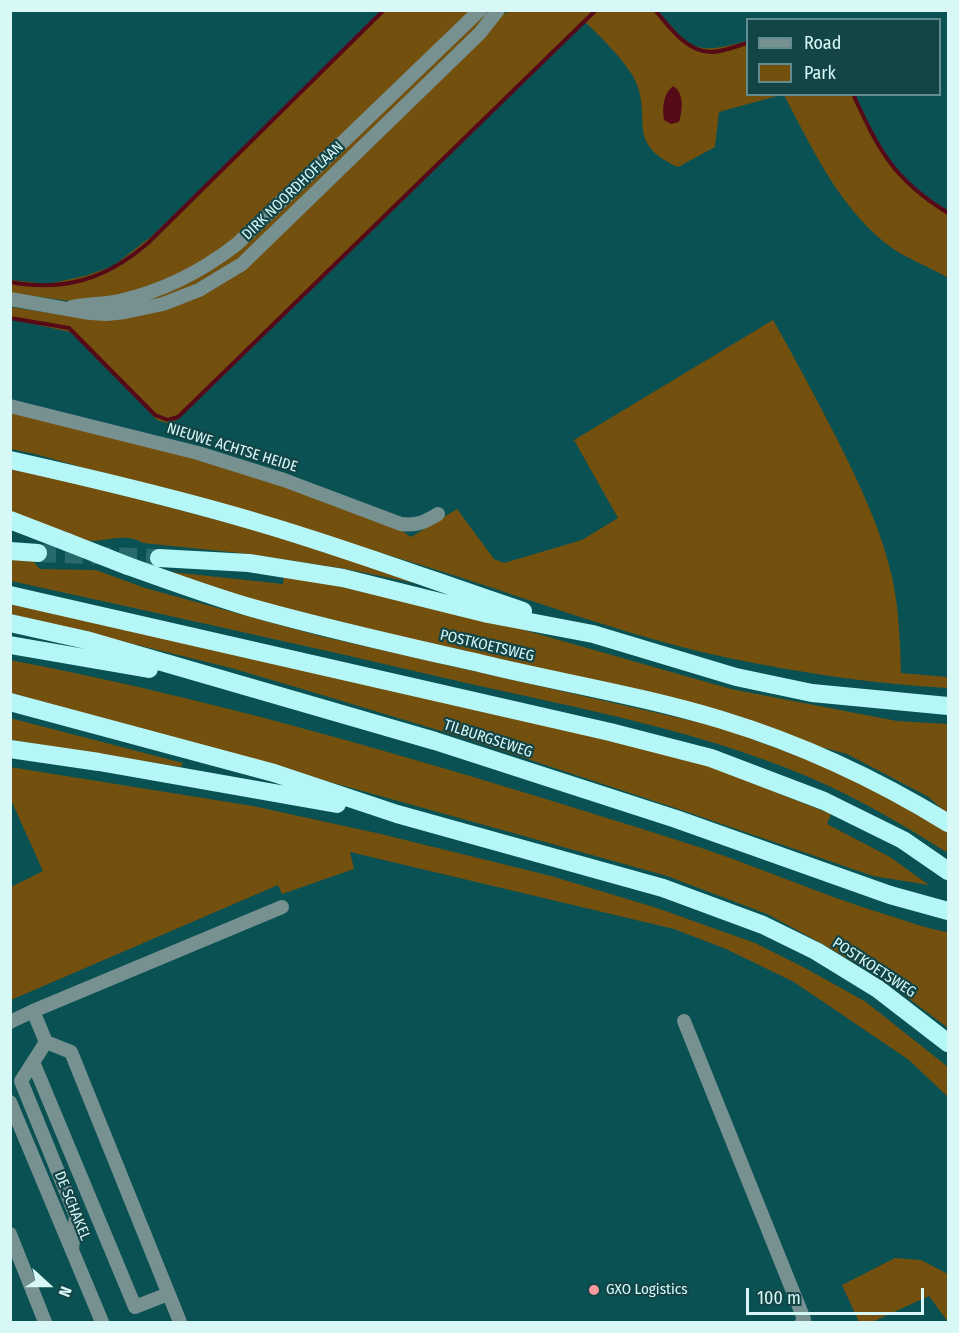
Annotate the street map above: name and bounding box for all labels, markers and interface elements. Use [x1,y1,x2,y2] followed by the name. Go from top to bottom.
[746,18,941,96] legend
[804,32,841,54] text: Road
[804,62,836,84] text: Park
[239,138,347,244] street label: DIRK NOORDHOFLAAN
[165,420,299,476] street label: NIEUWE ACHTSE HEIDE
[438,626,536,666] street label: POSTKOETSWEG
[441,716,535,762] street label: TILBURGSEWEG
[829,934,919,1002] street label: POSTKOETSWEG
[50,1169,94,1243] street label: DE SCHAKEL
[18,1255,78,1315] north arrow
[749,1276,928,1314] scale bar
[606,1281,688,1299] place label: GXO Logistics
[587,1283,601,1297] marker: GXO Logistics
[55,1284,76,1300] text: N
[757,1287,801,1309] text: 100 m

